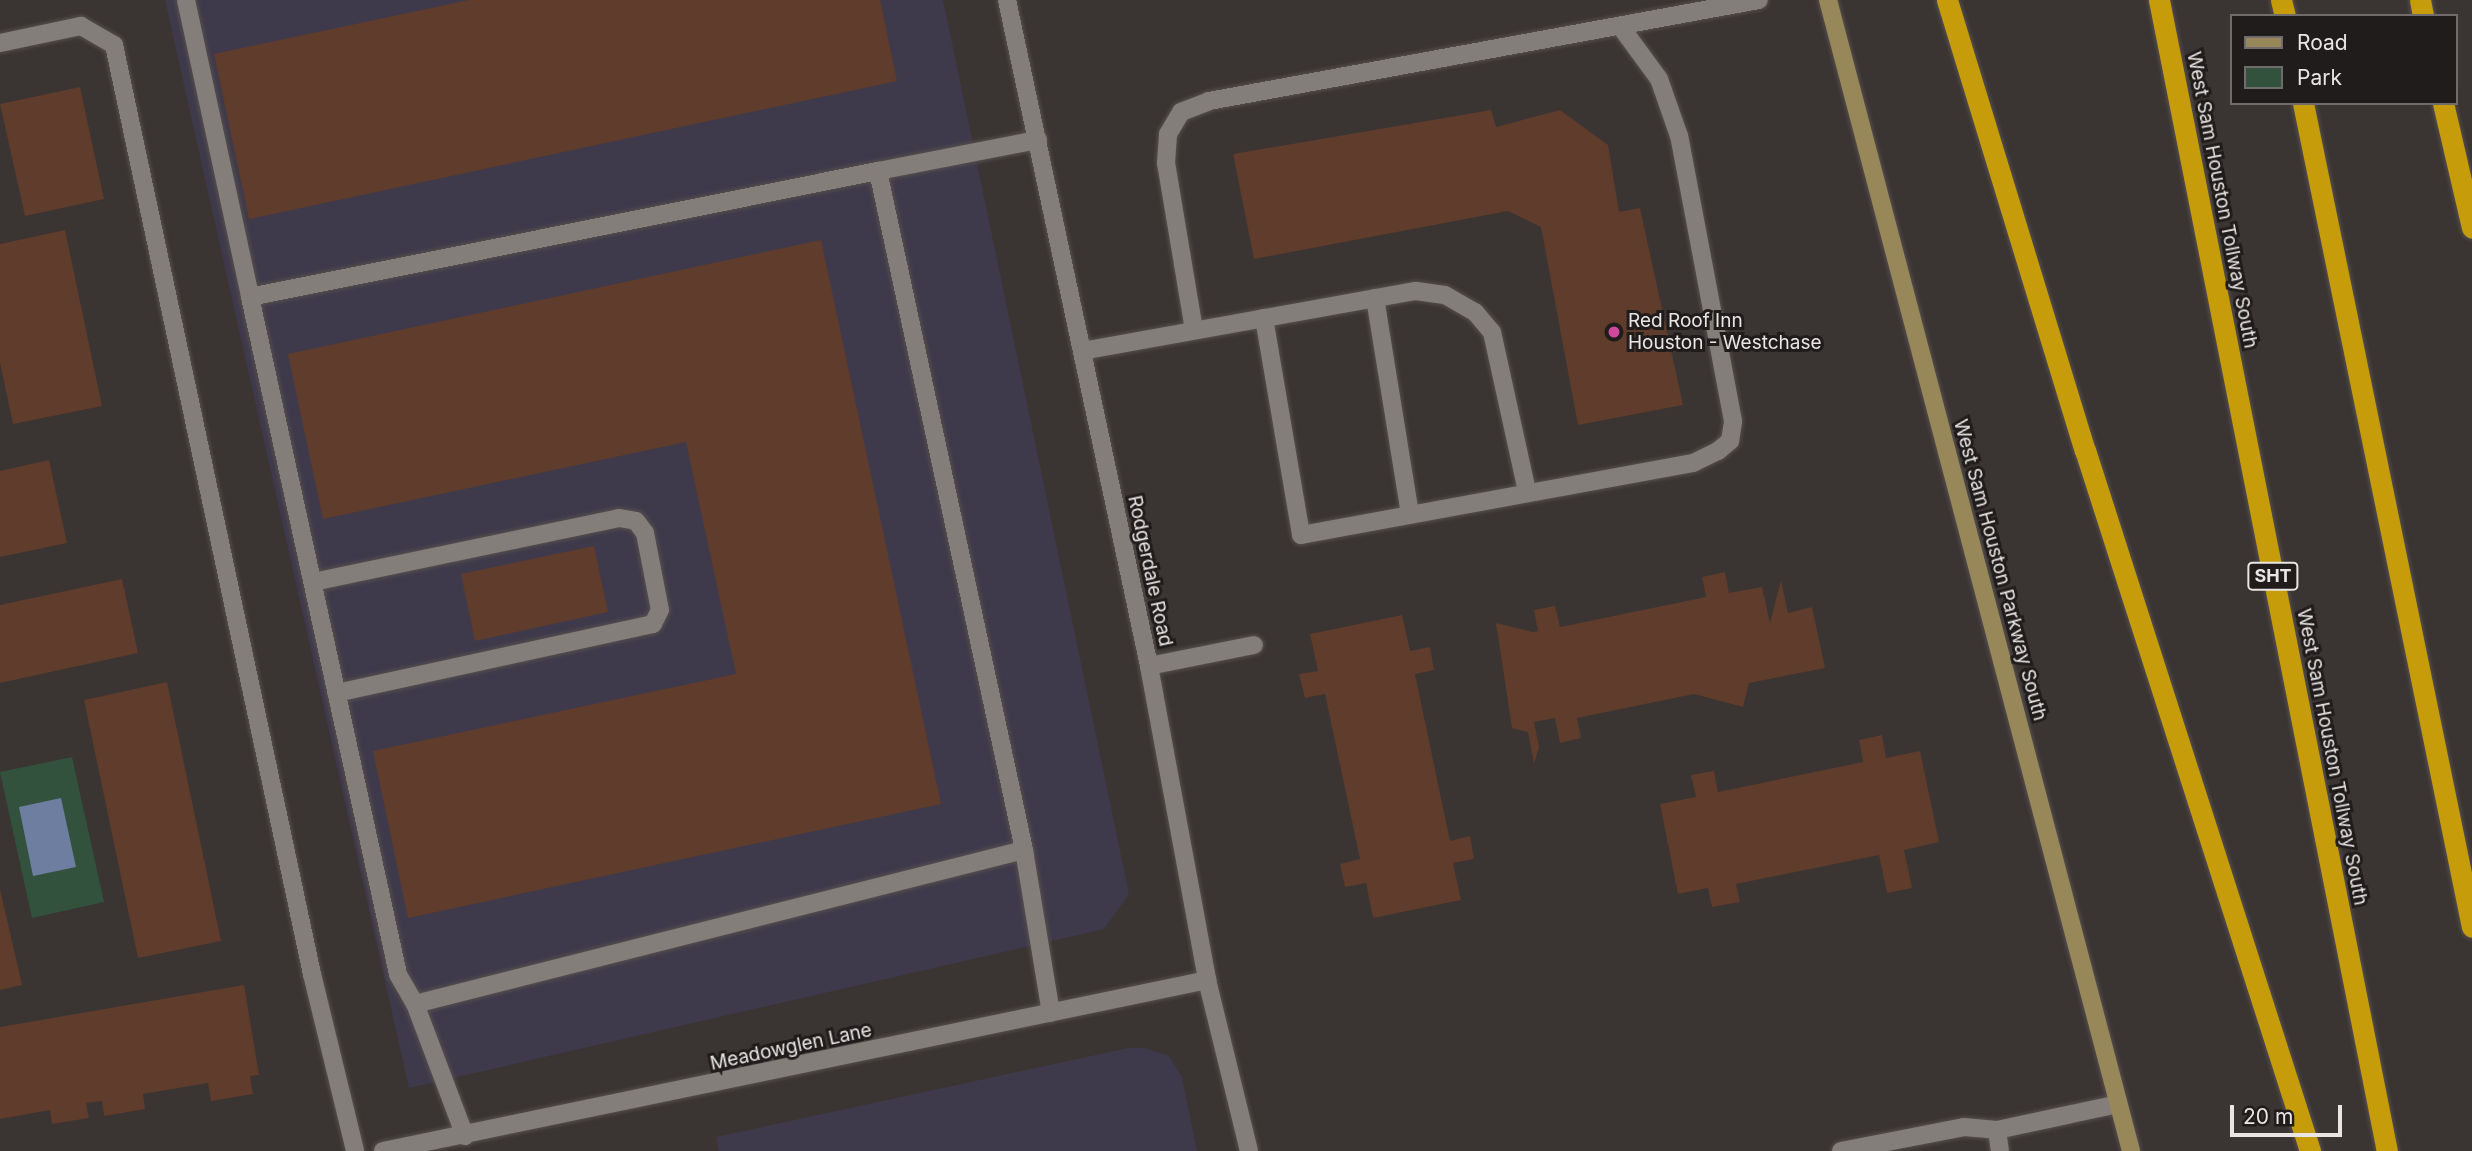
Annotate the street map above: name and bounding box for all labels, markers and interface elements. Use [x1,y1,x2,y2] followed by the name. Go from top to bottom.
[2230,14,2458,105] legend
[2297,30,2348,55] text: Road
[2182,50,2262,350] street label: West Sam Houston Tollway South
[2297,65,2342,90] text: Park
[1628,310,1822,354] place label: Red Roof Inn Houston - Westchase
[1606,324,1622,340] marker: Red Roof Inn Houston - Westchase
[1949,417,2051,723] street label: West Sam Houston Parkway South
[1123,493,1177,649] street label: Rodgerdale Road
[2247,562,2299,590] road number: SHT
[2292,607,2372,907] street label: West Sam Houston Tollway South
[708,1019,874,1075] street label: Meadowglen Lane
[2234,1092,2346,1136] scale bar
[2243,1104,2293,1129] text: 20 m

